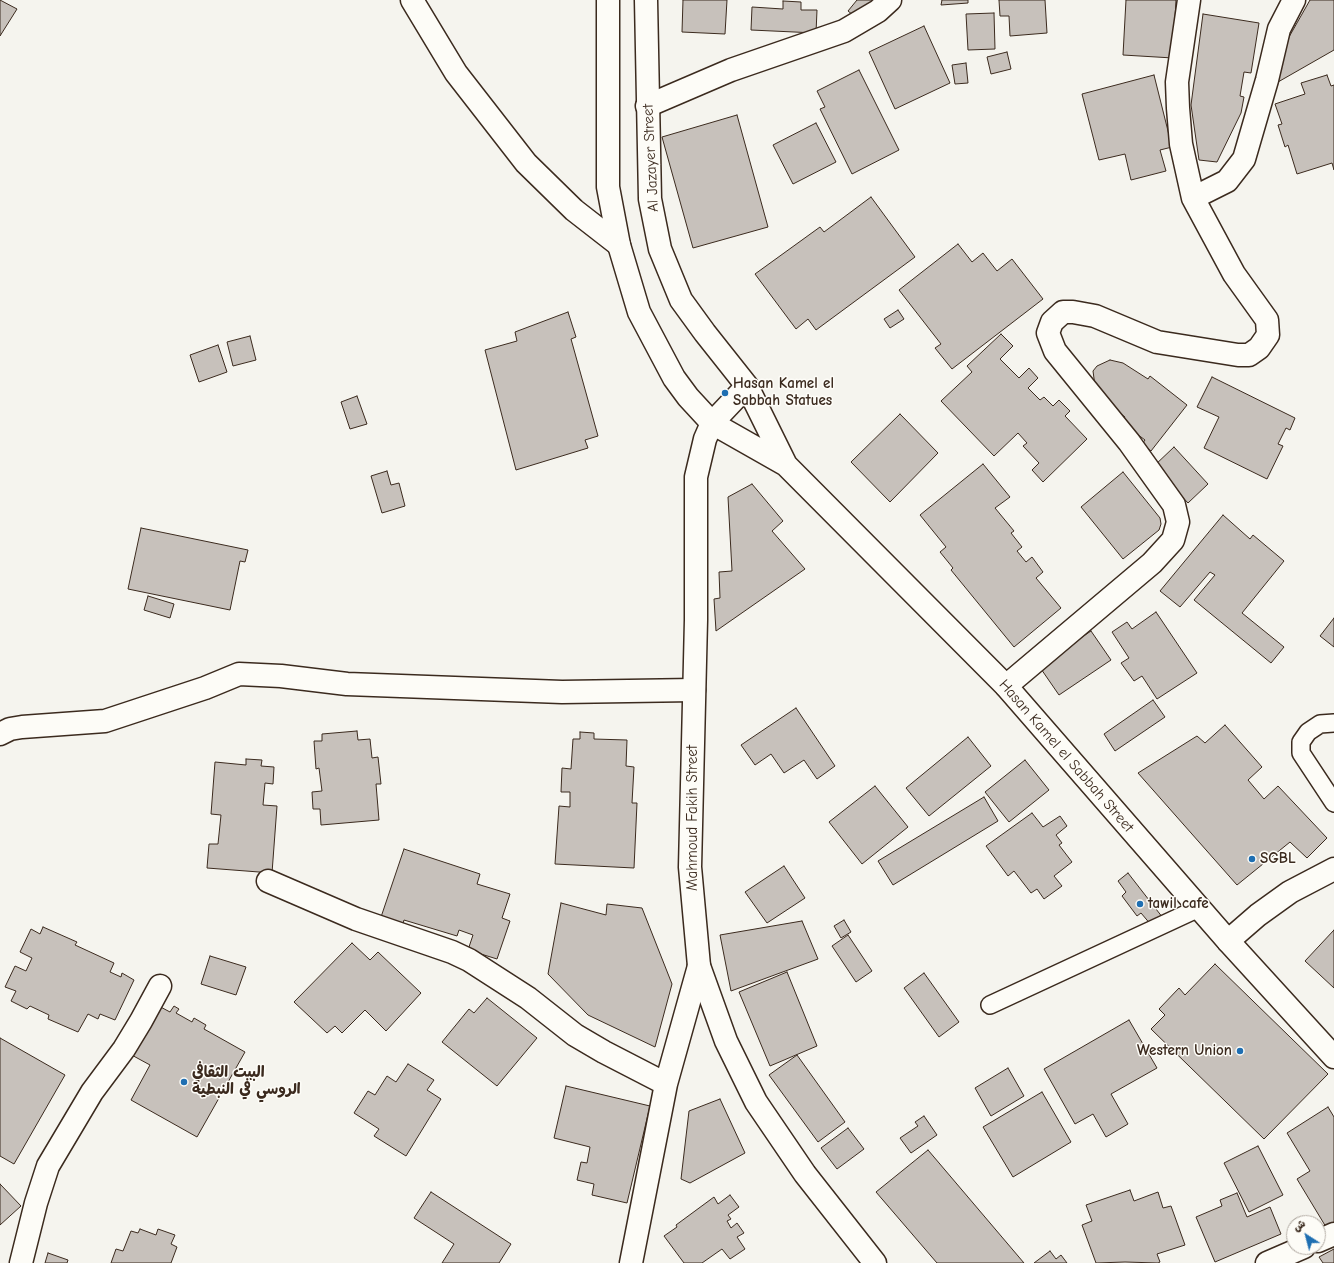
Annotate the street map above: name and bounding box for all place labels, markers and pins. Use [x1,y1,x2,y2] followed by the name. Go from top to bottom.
[733,375,834,410] place label: Hasan Kamel el Sabbah Statues
[720,388,730,398] marker: Hasan Kamel el Sabbah Statues
[1260,850,1296,868] place label: SGBL
[1247,854,1257,864] marker: SGBL
[1148,895,1209,913] place label: tawil cafe
[1135,899,1145,909] marker: tawil cafe
[1137,1042,1232,1060] place label: Western Union
[1235,1046,1245,1056] marker: Western Union
[192,1064,301,1099] place label: البيت الثقافي الروسي في النبطية
[179,1077,189,1087] marker: البيت الثقافي الروسي في النبطية

